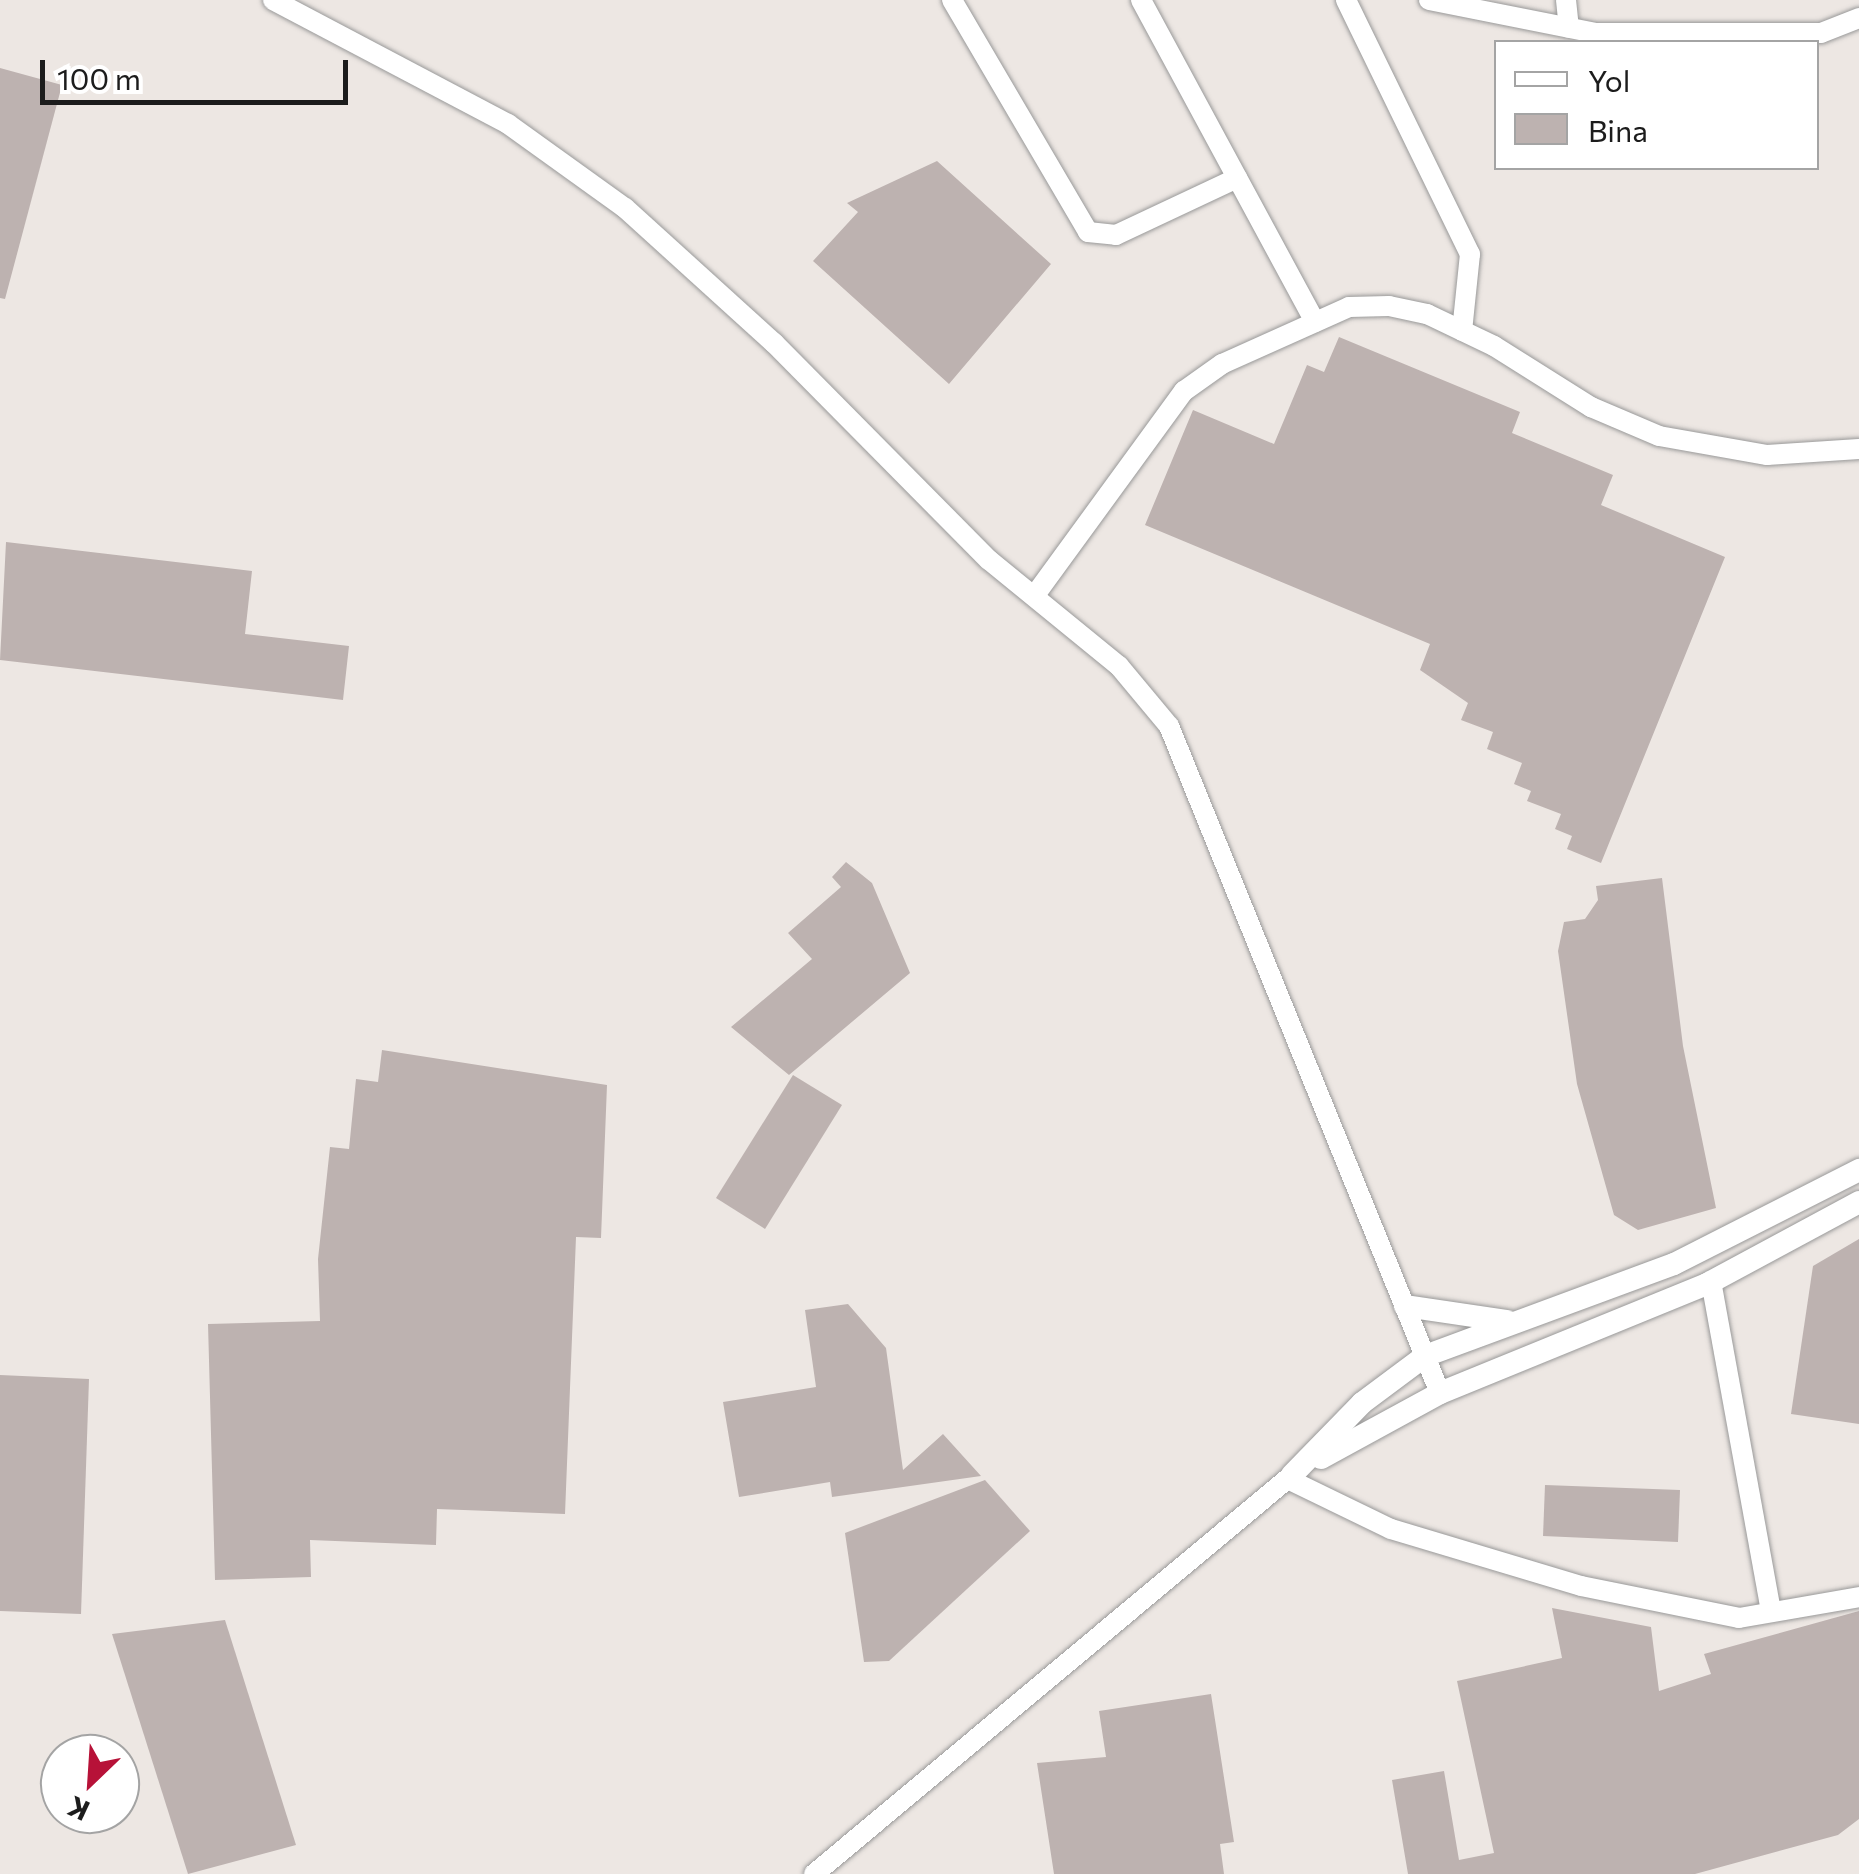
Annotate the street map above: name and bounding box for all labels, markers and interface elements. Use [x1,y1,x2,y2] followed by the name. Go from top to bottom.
[45,40,352,102] scale bar
[1494,40,1819,170] legend
[57,59,141,96] text: 100 m
[1588,61,1630,98] text: Yol
[1588,111,1648,148] text: Bina
[40,1734,140,1834] north arrow
[62,1790,94,1829] text: K

